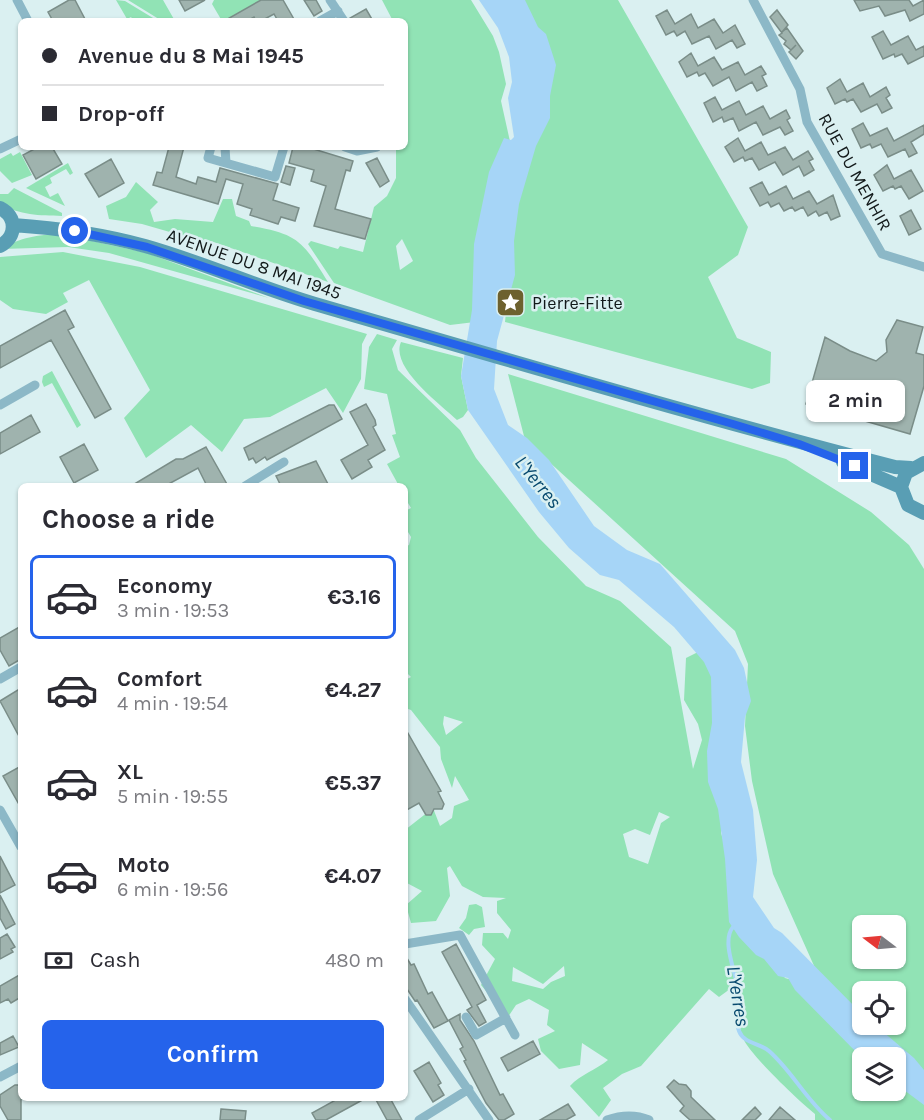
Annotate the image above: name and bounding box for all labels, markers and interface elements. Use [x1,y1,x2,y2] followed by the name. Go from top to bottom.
[78,43,304,69] text: Avenue du 8 Mai 1945
[78,101,164,127] text: Drop-off
[814,109,896,235] street label: RUE DU MENHIR
[61,217,88,244] route start
[164,224,344,304] street label: AVENUE DU 8 MAI 1945
[495,287,527,319] place icon: Pierre-Fitte
[532,292,623,314] place label: Pierre-Fitte
[806,379,904,421] callout: 2 min
[828,389,883,412] text: 2 min
[510,451,566,513] water label: L'Yerres
[841,452,868,479] route end
[42,503,215,535] text: Choose a ride
[45,570,99,624] icon: car
[117,573,212,599] text: Economy
[327,584,381,610] text: €3.16
[117,599,229,622] text: 3 min · 19:53
[45,663,99,717] icon: car
[117,666,202,692] text: Comfort
[325,677,381,703] text: €4.27
[117,692,228,715] text: 4 min · 19:54
[45,756,99,810] icon: car
[117,759,143,785] text: XL
[325,770,381,796] text: €5.37
[117,785,228,808] text: 5 min · 19:55
[45,849,99,903] icon: car
[117,852,170,878] text: Moto
[324,863,381,889] text: €4.07
[117,878,229,901] text: 6 min · 19:56
[852,915,906,969] north arrow
[852,915,906,1101] map controls
[42,944,75,977] icon: cash
[90,947,140,973] text: Cash
[325,949,384,972] text: 480 m
[722,964,754,1028] water label: L'Yerres
[852,981,906,1035] button: locate
[42,1020,384,1089] button: Confirm
[852,1047,906,1101] button: layers

